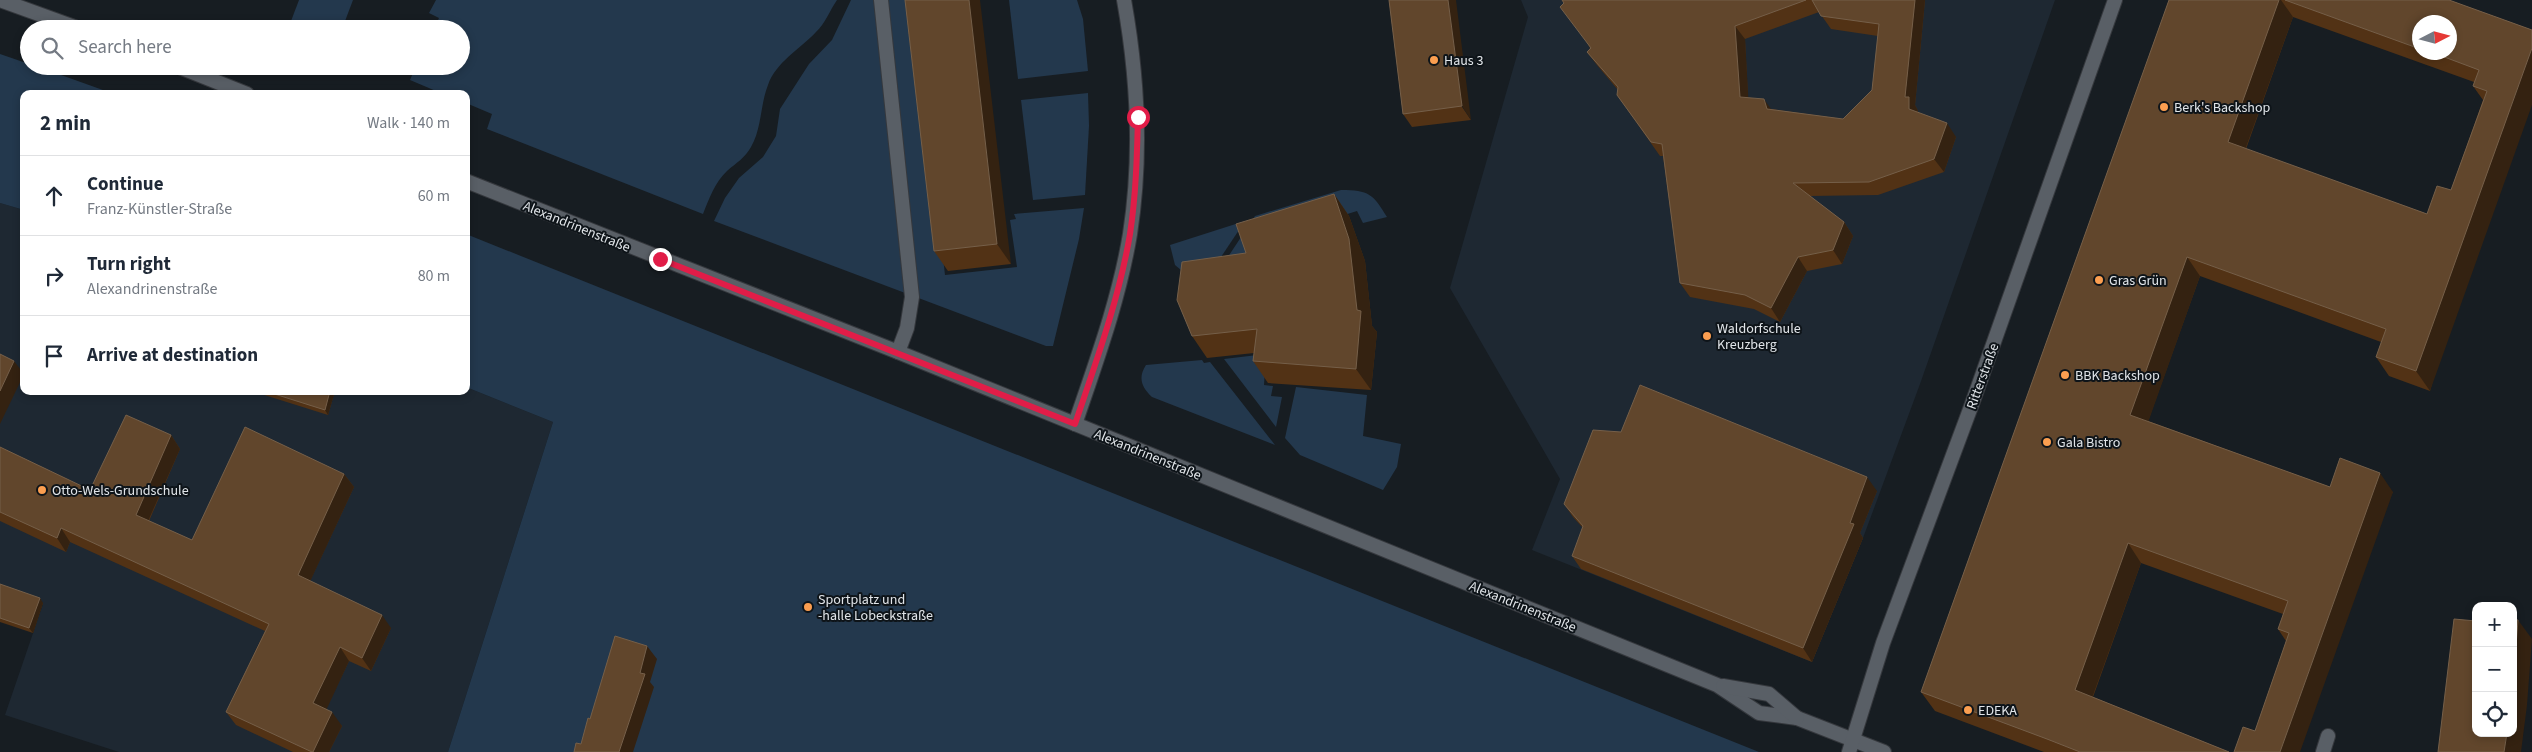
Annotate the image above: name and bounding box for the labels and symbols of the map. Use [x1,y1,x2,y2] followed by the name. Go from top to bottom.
[2412,15,2457,60] north arrow
[1444,51,1483,71] place label: Haus 3
[1428,54,1440,66] marker: Haus 3
[2174,98,2271,118] place label: Berk's Backshop
[2158,101,2170,113] marker: Berk's Backshop
[1127,106,1150,129] route start
[520,196,633,258] street label: Alexandrinenstraße
[649,248,672,271] route end
[2109,271,2167,291] place label: Gras Grün
[2093,274,2105,286] marker: Gras Grün
[1717,319,1801,355] place label: Waldorfschule Kreuzberg
[1701,330,1713,342] marker: Waldorfschule Kreuzberg
[1962,340,2004,412] street label: Ritterstraße
[2075,366,2160,386] place label: BBK Backshop
[2059,369,2071,381] marker: BBK Backshop
[1091,424,1204,486] street label: Alexandrinenstraße
[2057,433,2120,453] place label: Gala Bistro
[2041,436,2053,448] marker: Gala Bistro
[52,481,189,501] place label: Otto-Wels-Grundschule
[36,484,48,496] marker: Otto-Wels-Grundschule
[1466,576,1579,638] street label: Alexandrinenstraße
[818,590,933,626] place label: Sportplatz und -halle Lobeckstraße
[802,601,814,613] marker: Sportplatz und -halle Lobeckstraße
[1978,701,2017,721] place label: EDEKA
[1962,704,1974,716] marker: EDEKA

